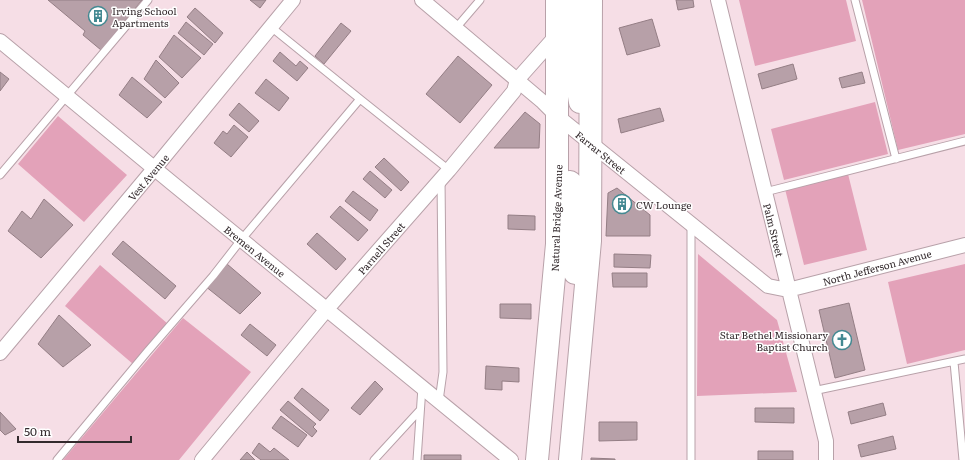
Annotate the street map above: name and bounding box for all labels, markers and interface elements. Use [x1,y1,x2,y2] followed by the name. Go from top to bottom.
[112,3,177,30] place label: Irving School Apartments
[87,5,109,27] building icon: Irving School Apartments
[573,127,629,177] street label: Farrar Street
[124,150,172,204] street label: Vest Avenue
[547,164,565,272] street label: Natural Bridge Avenue
[611,193,633,215] building icon: CW Lounge
[636,197,691,212] place label: CW Lounge
[760,201,788,259] street label: Palm Street
[354,219,408,277] street label: Parnell Street
[221,222,289,280] street label: Bremen Avenue
[821,245,933,289] street label: North Jefferson Avenue
[720,327,828,354] place label: Star Bethel Missionary Baptist Church
[831,329,853,351] church icon: Star Bethel Missionary Baptist Church
[18,418,131,444] scale bar
[24,422,51,440] text: 50 m

